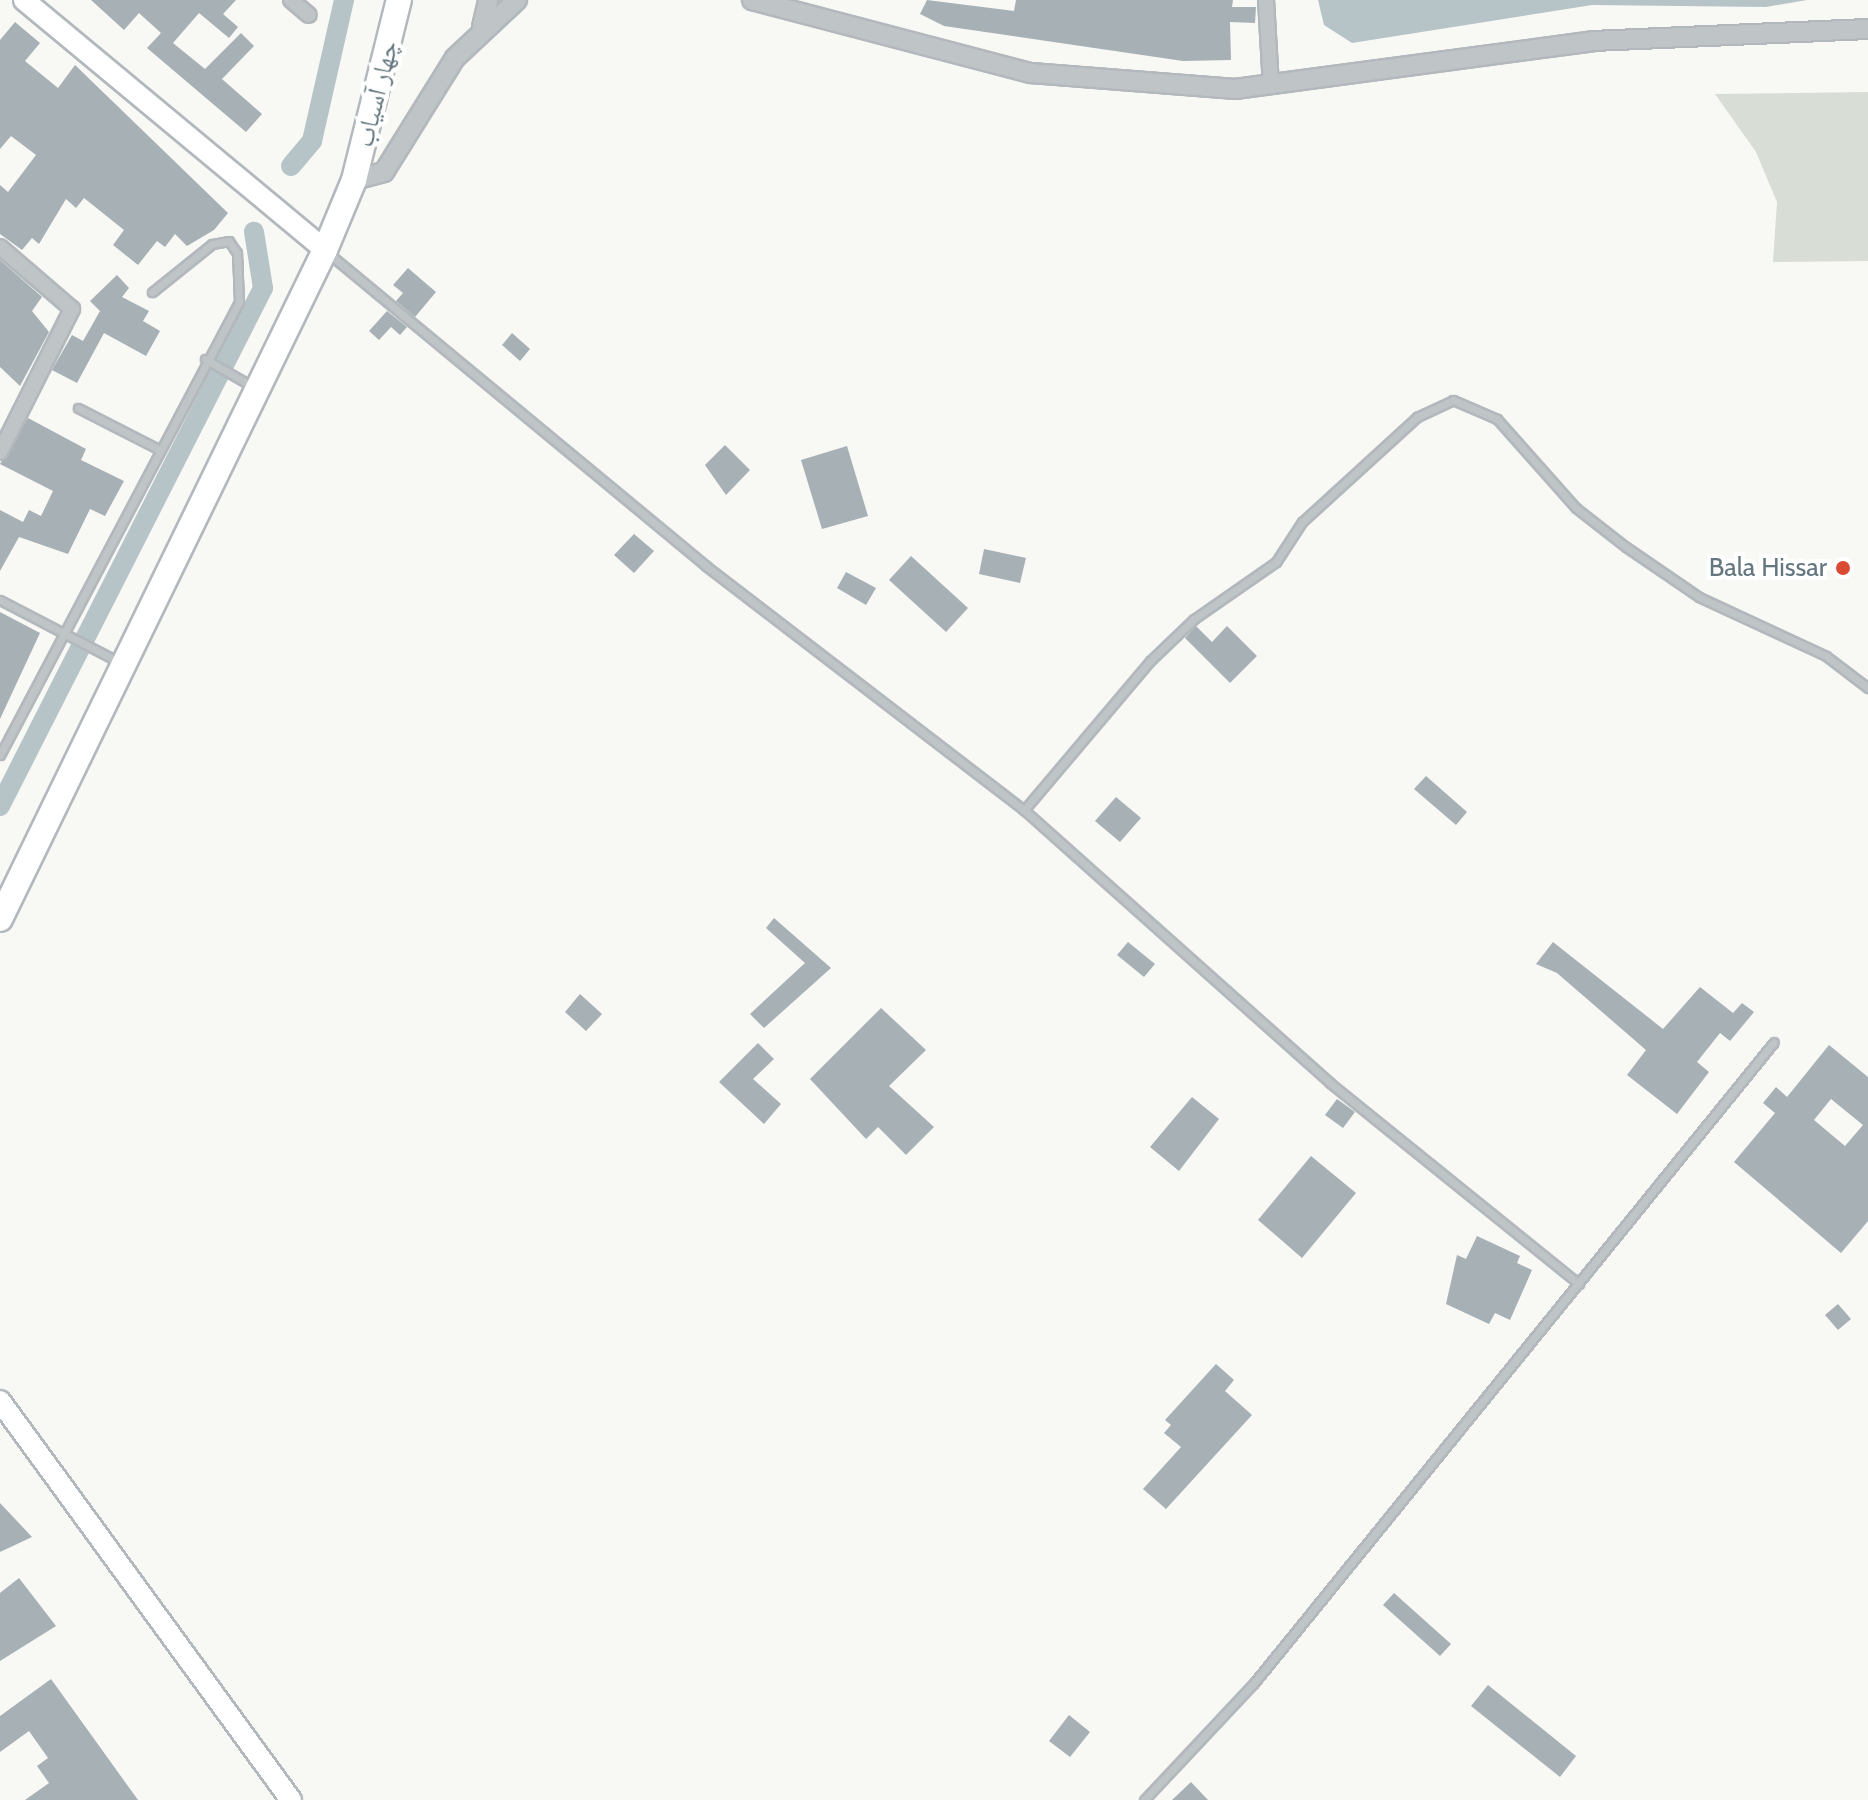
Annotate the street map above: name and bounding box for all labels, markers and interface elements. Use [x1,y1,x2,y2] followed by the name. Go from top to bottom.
[349,38,405,150] street label: چهار آسیاب
[1709,552,1827,584] place label: Bala Hissar
[1834,559,1852,577] marker: Bala Hissar

